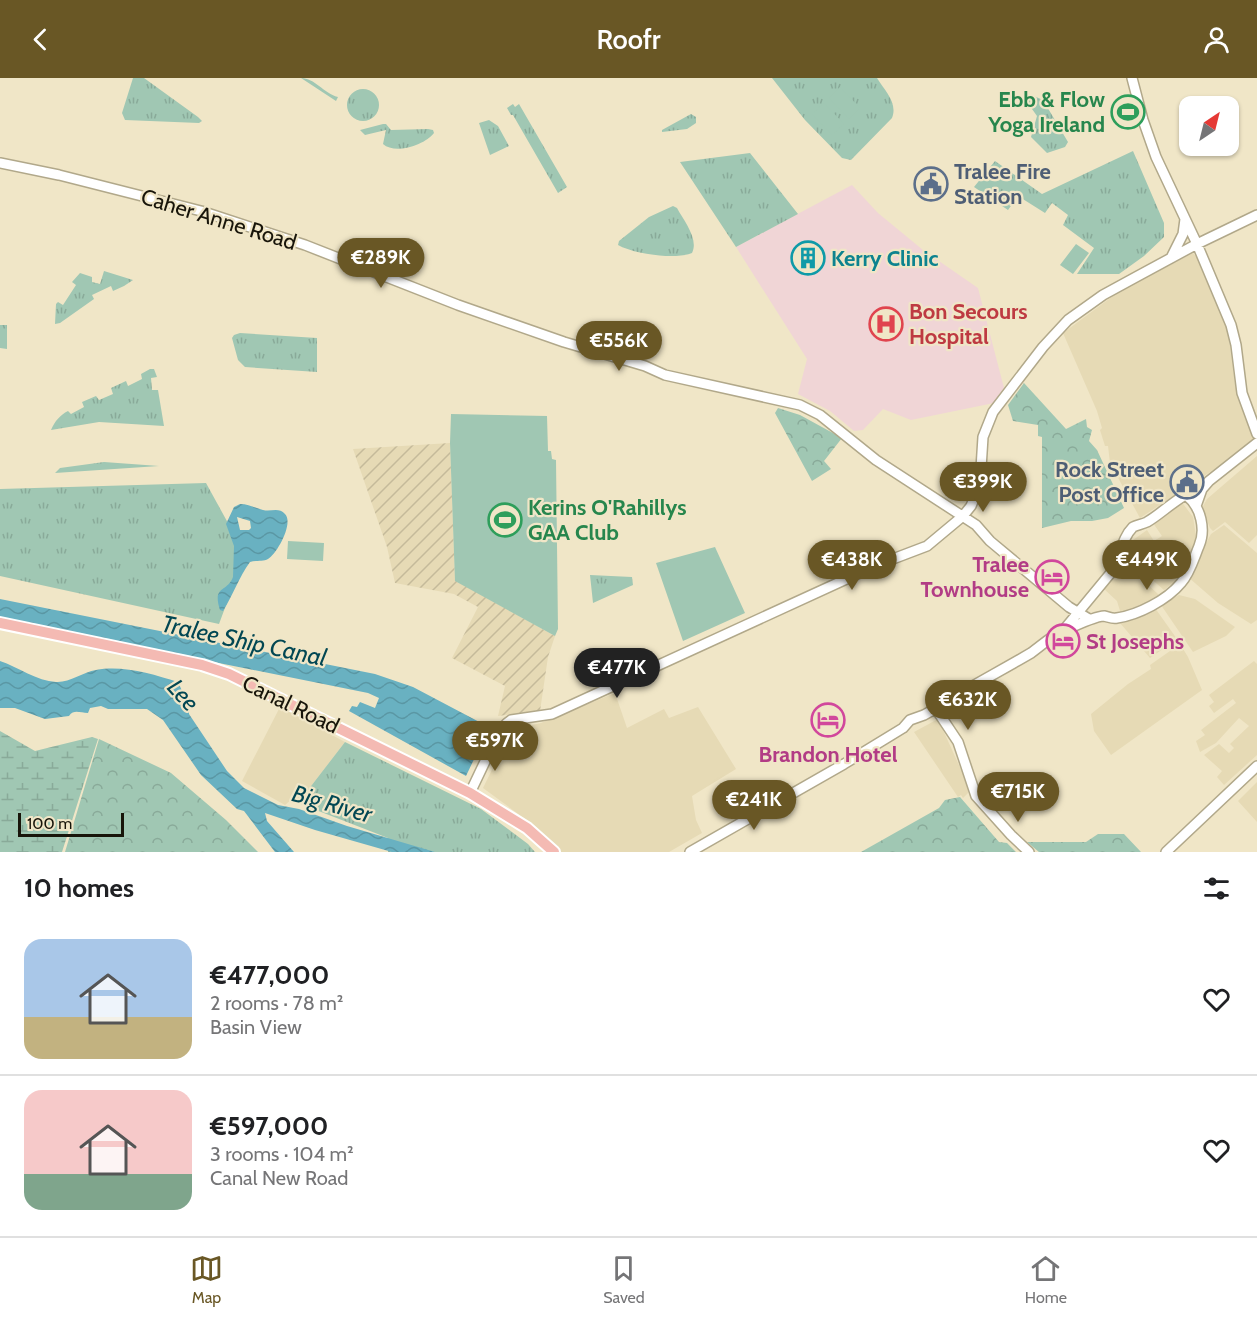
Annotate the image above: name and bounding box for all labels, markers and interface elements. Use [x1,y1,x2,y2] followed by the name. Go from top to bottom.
[24,23,57,56] icon: back
[596,23,661,56] text: Roofr
[1200,23,1233,56] icon: person
[987,86,1105,138] place label: Ebb & Flow Yoga Ireland
[1110,94,1146,130] sports icon: Ebb & Flow Yoga Ireland
[1179,96,1239,156] north arrow
[1179,96,1239,156] map controls
[954,158,1051,210] place label: Tralee Fire Station
[913,166,949,202] public building icon: Tralee Fire Station
[138,183,300,256] street label: Caher Anne Road
[339,238,423,289] pin: €289K
[790,240,826,276] building icon: Kerry Clinic
[351,245,411,269] text: €289K
[831,245,939,272] place label: Kerry Clinic
[909,298,1028,350] place label: Bon Secours Hospital
[868,306,904,342] hospital icon: Bon Secours Hospital
[577,321,661,372] pin: €556K
[590,328,648,352] text: €556K
[1055,456,1164,508] place label: Rock Street Post Office
[941,462,1025,513] pin: €399K
[1169,464,1205,500] public building icon: Rock Street Post Office
[954,469,1012,493] text: €399K
[528,494,687,546] place label: Kerins O'Rahillys GAA Club
[487,502,523,538] sports icon: Kerins O'Rahillys GAA Club
[810,540,894,591] pin: €438K
[1105,540,1189,591] pin: €449K
[822,547,882,571] text: €438K
[1116,547,1178,571] text: €449K
[920,551,1029,603] place label: Tralee Townhouse
[1034,559,1070,595] hotel icon: Tralee Townhouse
[159,609,330,672] water label: Tralee Ship Canal
[1045,623,1081,659] hotel icon: St Josephs
[1086,628,1184,655] place label: St Josephs
[575,648,659,699] pin: €477K
[588,655,646,679] text: €477K
[238,669,344,740] street label: Canal Road
[162,673,205,717] water label: Lee
[926,680,1010,731] pin: €632K
[939,687,997,711] text: €632K
[810,702,846,738] hotel icon: Brandon Hotel
[453,721,537,772] pin: €597K
[466,728,524,752] text: €597K
[759,741,898,768] place label: Brandon Hotel
[976,772,1060,823] pin: €715K
[289,778,377,829] water label: Big River
[991,779,1045,803] text: €715K
[712,780,796,831] pin: €241K
[726,787,782,811] text: €241K
[18,810,124,838] scale bar
[27,814,72,833] text: 100 m
[24,872,134,904] text: 10 homes
[1200,872,1233,905] icon: filters
[210,959,329,991] text: €477,000
[72,963,144,1035] icon: home
[1200,983,1233,1016] icon: heart
[210,991,343,1015] text: 2 rooms · 78 m²
[210,1015,302,1039] text: Basin View
[210,1110,328,1142] text: €597,000
[72,1114,144,1186] icon: home
[1200,1134,1233,1167] icon: heart
[210,1142,354,1166] text: 3 rooms · 104 m²
[210,1166,348,1190] text: Canal New Road
[190,1252,223,1307] tab: Map
[603,1252,645,1307] tab: Saved
[1025,1252,1067,1307] tab: Home

